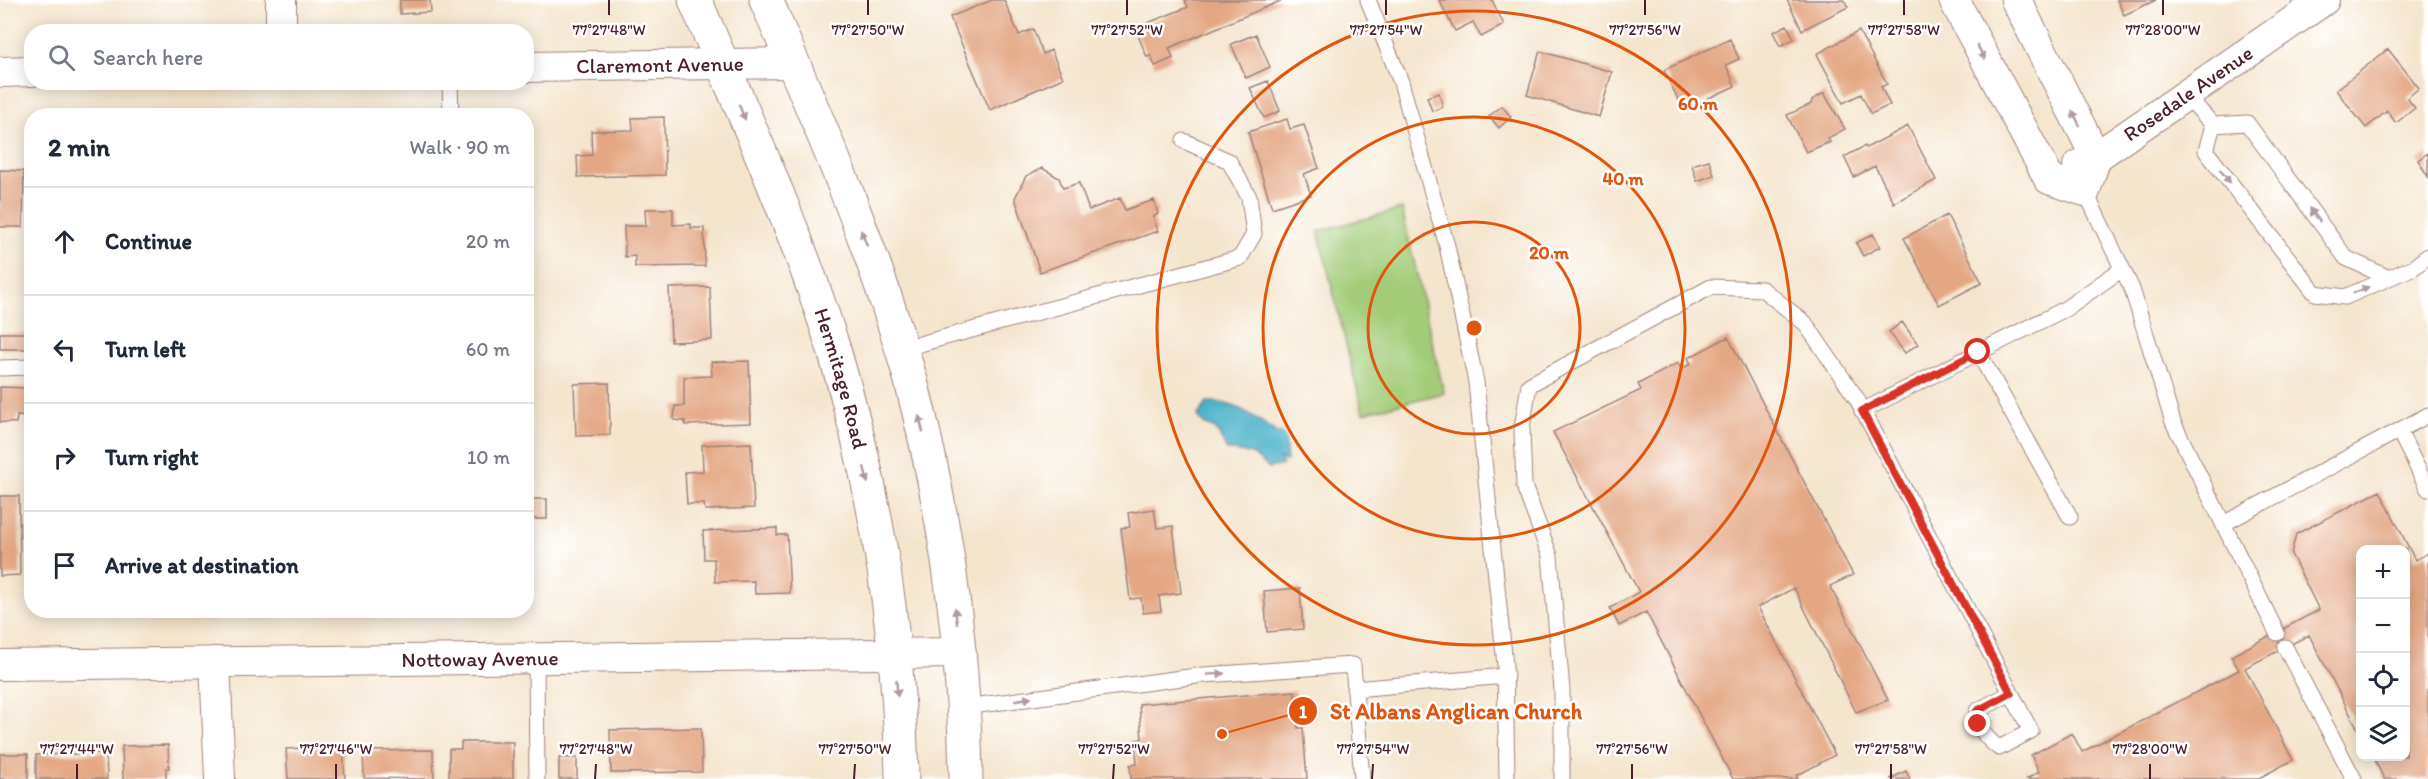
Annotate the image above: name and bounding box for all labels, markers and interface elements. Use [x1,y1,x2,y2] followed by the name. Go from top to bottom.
[573,21,646,39] text: 77°27'48"W
[832,21,905,39] text: 77°27'50"W
[1091,21,1163,39] text: 77°27'52"W
[1350,21,1422,39] text: 77°27'54"W
[1609,21,1681,39] text: 77°27'56"W
[1868,21,1940,39] text: 77°27'58"W
[2126,21,2201,39] text: 77°28'00"W
[24,24,534,90] search box
[2118,40,2257,146] street label: Rosedale Avenue
[45,41,78,74] icon: search
[1977,43,1986,60] one-way arrow
[93,44,203,71] text: Search here
[576,51,744,78] street label: Claremont Avenue
[1678,93,1719,115] text: 60 m
[738,103,747,120] one-way arrow
[2071,110,2081,127] one-way arrow
[48,131,110,163] text: 2 min
[409,135,510,159] text: Walk · 90 m
[1602,168,1644,190] text: 40 m
[2218,168,2230,183] one-way arrow
[2308,207,2321,223] one-way arrow
[48,225,81,258] icon: ahead
[105,228,192,255] text: Continue
[466,229,510,253] text: 20 m
[859,229,869,247] one-way arrow
[1529,242,1570,264] text: 20 m
[2352,285,2370,295] one-way arrow
[809,305,873,451] street label: Hermitage Road
[1464,318,1484,338] centre of rings
[48,333,81,366] icon: left
[105,336,186,363] text: Turn left
[466,337,510,361] text: 60 m
[1964,338,1990,364] route start
[916,415,926,433] one-way arrow
[48,441,81,474] icon: right
[105,444,199,471] text: Turn right
[467,445,510,469] text: 10 m
[862,465,871,484] one-way arrow
[2356,545,2410,761] map controls
[2356,545,2410,599] button: +
[48,549,81,582] icon: arrive
[105,552,299,579] text: Arrive at destination
[2356,599,2410,653] button: −
[951,606,960,625] one-way arrow
[401,645,559,672] street label: Nottoway Avenue
[2356,653,2410,707] button: locate
[1207,669,1226,678] one-way arrow
[892,679,902,698] one-way arrow
[1288,691,1594,731] callout: St Albans Anglican Church
[1013,694,1032,704] one-way arrow
[1330,698,1583,725] text: St Albans Anglican Church
[1299,701,1308,723] text: 1
[2356,707,2410,761] button: layers
[1964,710,1990,736] route end
[40,740,114,758] text: 77°27'44"W
[300,740,373,758] text: 77°27'46"W
[560,740,633,758] text: 77°27'48"W
[819,740,892,758] text: 77°27'50"W
[1078,740,1150,758] text: 77°27'52"W
[1337,740,1409,758] text: 77°27'54"W
[1596,740,1668,758] text: 77°27'56"W
[1855,740,1927,758] text: 77°27'58"W
[2113,740,2188,758] text: 77°28'00"W

